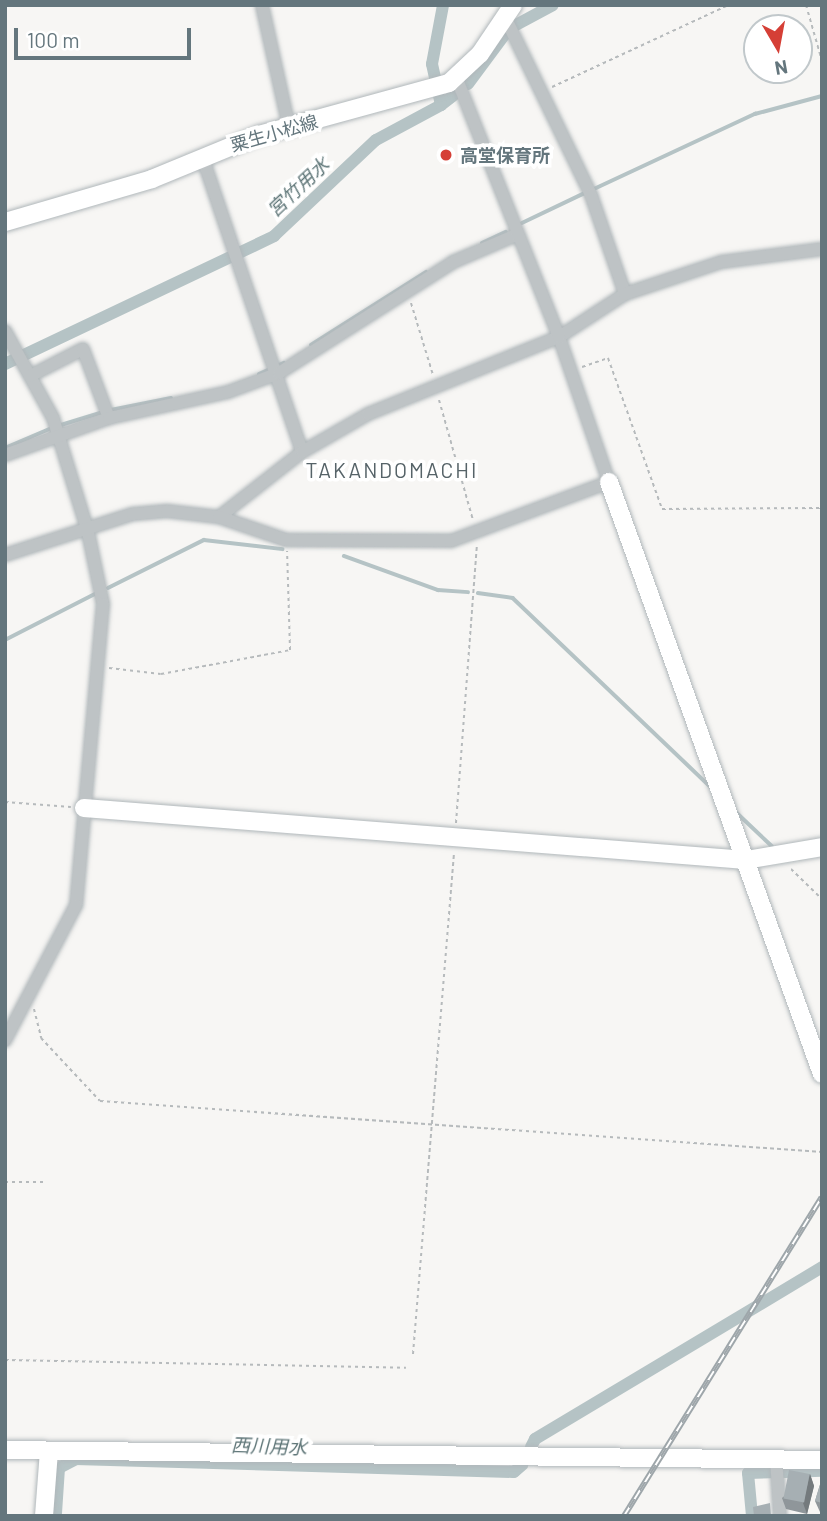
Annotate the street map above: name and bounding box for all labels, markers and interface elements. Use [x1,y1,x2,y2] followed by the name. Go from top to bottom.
[18,14,194,58] scale bar
[743,14,813,84] north arrow
[27,27,80,52] text: 100 m
[773,56,790,81] text: N
[228,110,320,156] street label: 粟生小松線
[460,144,550,166] place label: 高堂保育所
[438,147,454,163] marker: 高堂保育所
[262,153,334,221] water label: 宮竹用水
[307,457,477,483] district label: TAKANDOMACHI
[231,1433,307,1459] water label: 西川用水

